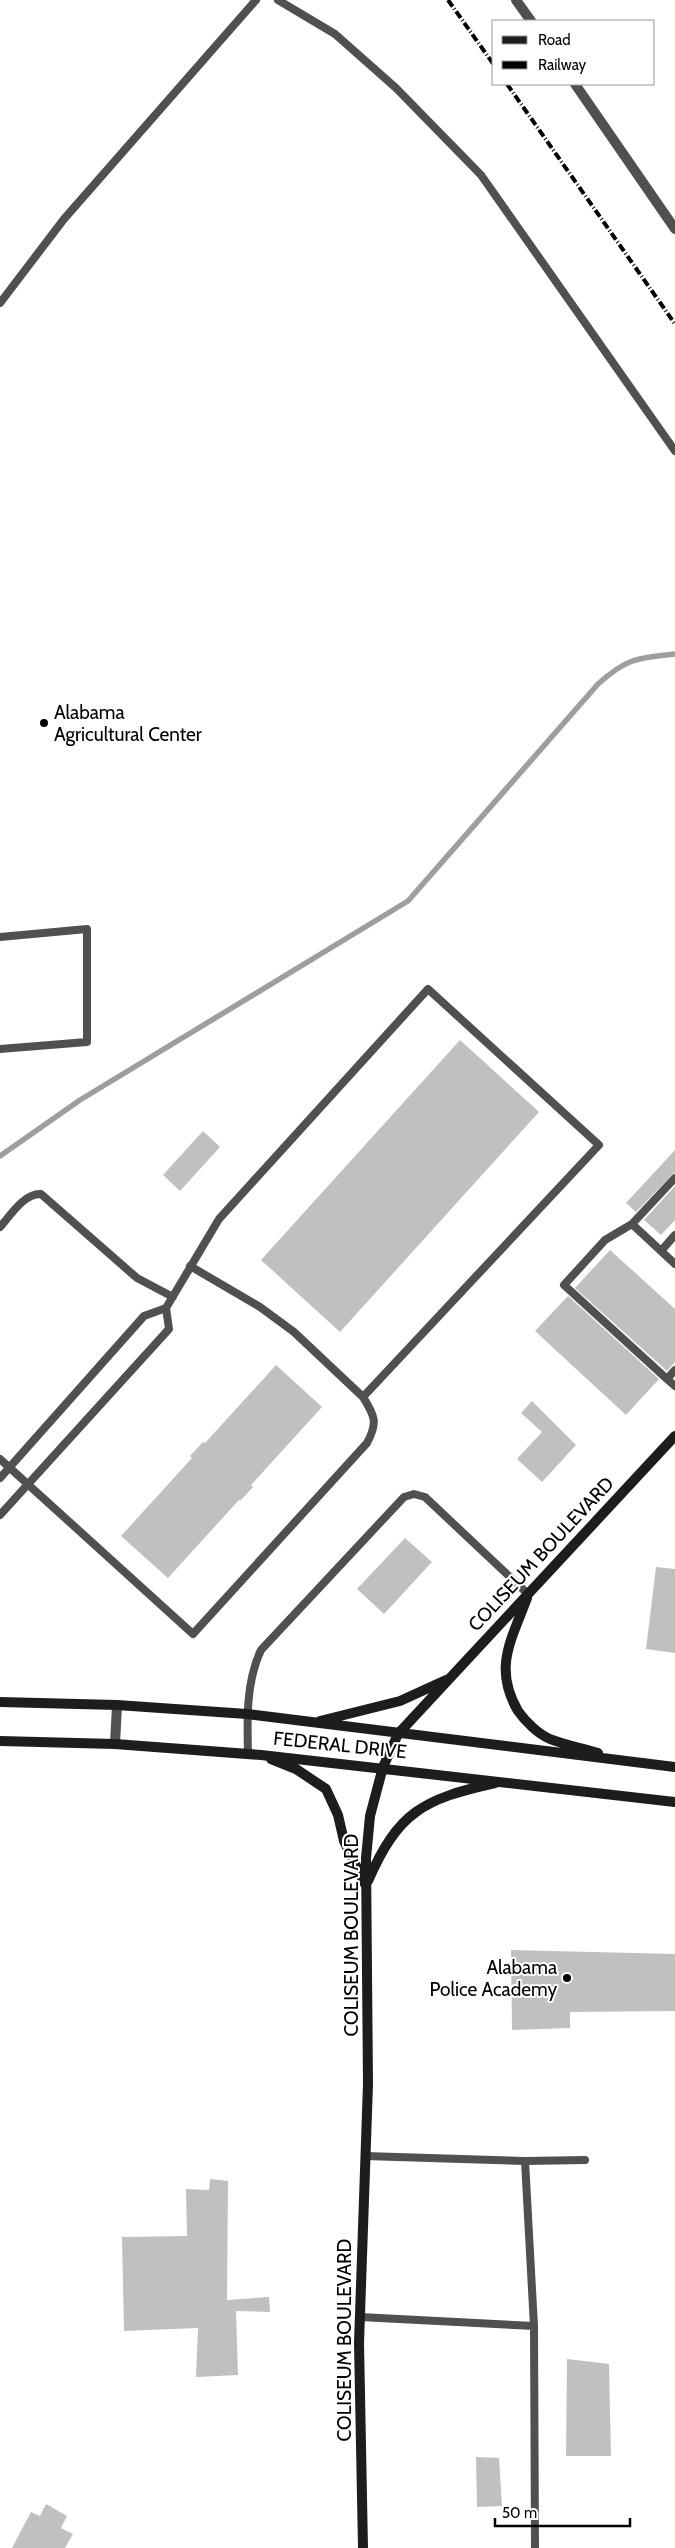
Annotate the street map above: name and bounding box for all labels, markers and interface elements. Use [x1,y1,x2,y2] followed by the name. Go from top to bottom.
[492,20,655,85] legend
[538,31,571,49] text: Road
[538,56,587,74] text: Railway
[54,701,202,746] place label: Alabama Agricultural Center
[38,717,50,729] marker: Alabama Agricultural Center
[463,1472,619,1636] street label: COLISEUM BOULEVARD
[272,1727,408,1763] street label: FEDERAL DRIVE
[340,1833,363,2036] street label: COLISEUM BOULEVARD
[429,1956,557,2001] place label: Alabama Police Academy
[561,1972,573,1984] marker: Alabama Police Academy
[333,2238,356,2441] street label: COLISEUM BOULEVARD
[495,2496,630,2528] scale bar
[502,2504,537,2522] text: 50 m

